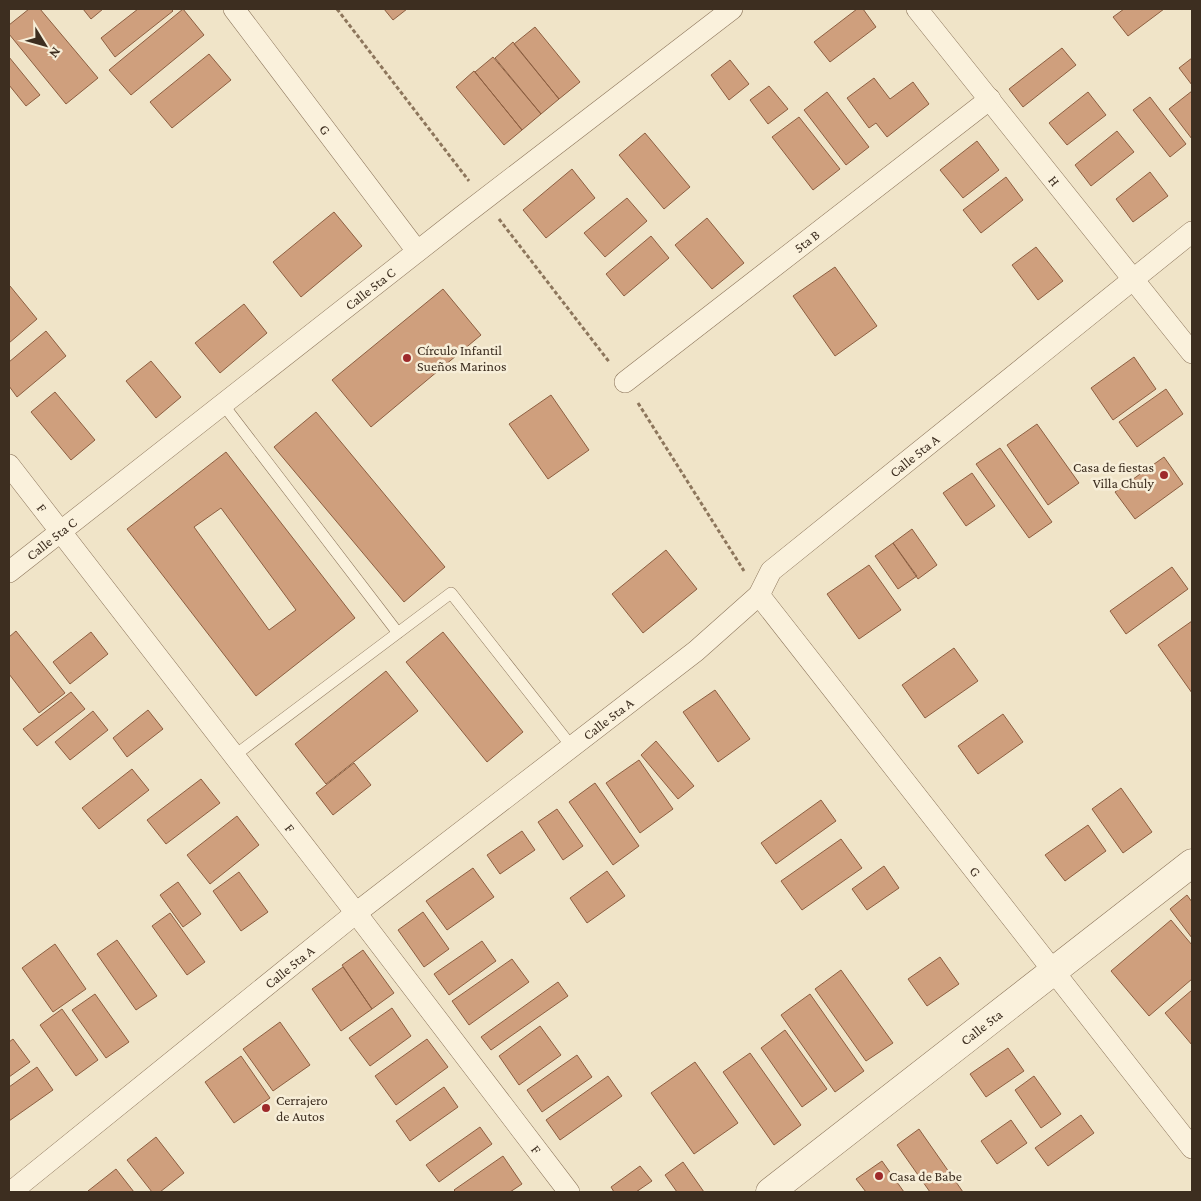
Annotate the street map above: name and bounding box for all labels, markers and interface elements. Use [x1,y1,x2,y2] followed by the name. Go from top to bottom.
[20,20,70,70] north arrow
[46,44,65,62] text: N
[316,121,334,138] street label: G
[1045,172,1063,189] street label: H
[791,226,823,256] street label: 5ta B
[342,264,398,313] street label: Calle 5ta C
[417,342,506,374] place label: Círculo Infantil Sueños Marinos
[401,352,413,364] marker: Círculo Infantil Sueños Marinos
[886,431,942,480] street label: Calle 5ta A
[1073,459,1155,491] place label: Casa de fiestas Villa Chuly
[1158,469,1170,481] marker: Casa de fiestas Villa Chuly
[34,500,51,515] street label: F
[23,514,80,563] street label: Calle 5ta C
[580,694,636,743] street label: Calle 5ta A
[282,820,299,836] street label: F
[966,863,985,880] street label: G
[261,942,317,992] street label: Calle 5ta A
[957,1006,1006,1048] street label: Calle 5ta
[276,1092,328,1124] place label: Cerrajero de Autos
[260,1102,272,1114] marker: Cerrajero de Autos
[528,1142,545,1157] street label: F
[889,1168,962,1184] place label: Casa de Babe
[873,1170,885,1182] marker: Casa de Babe

